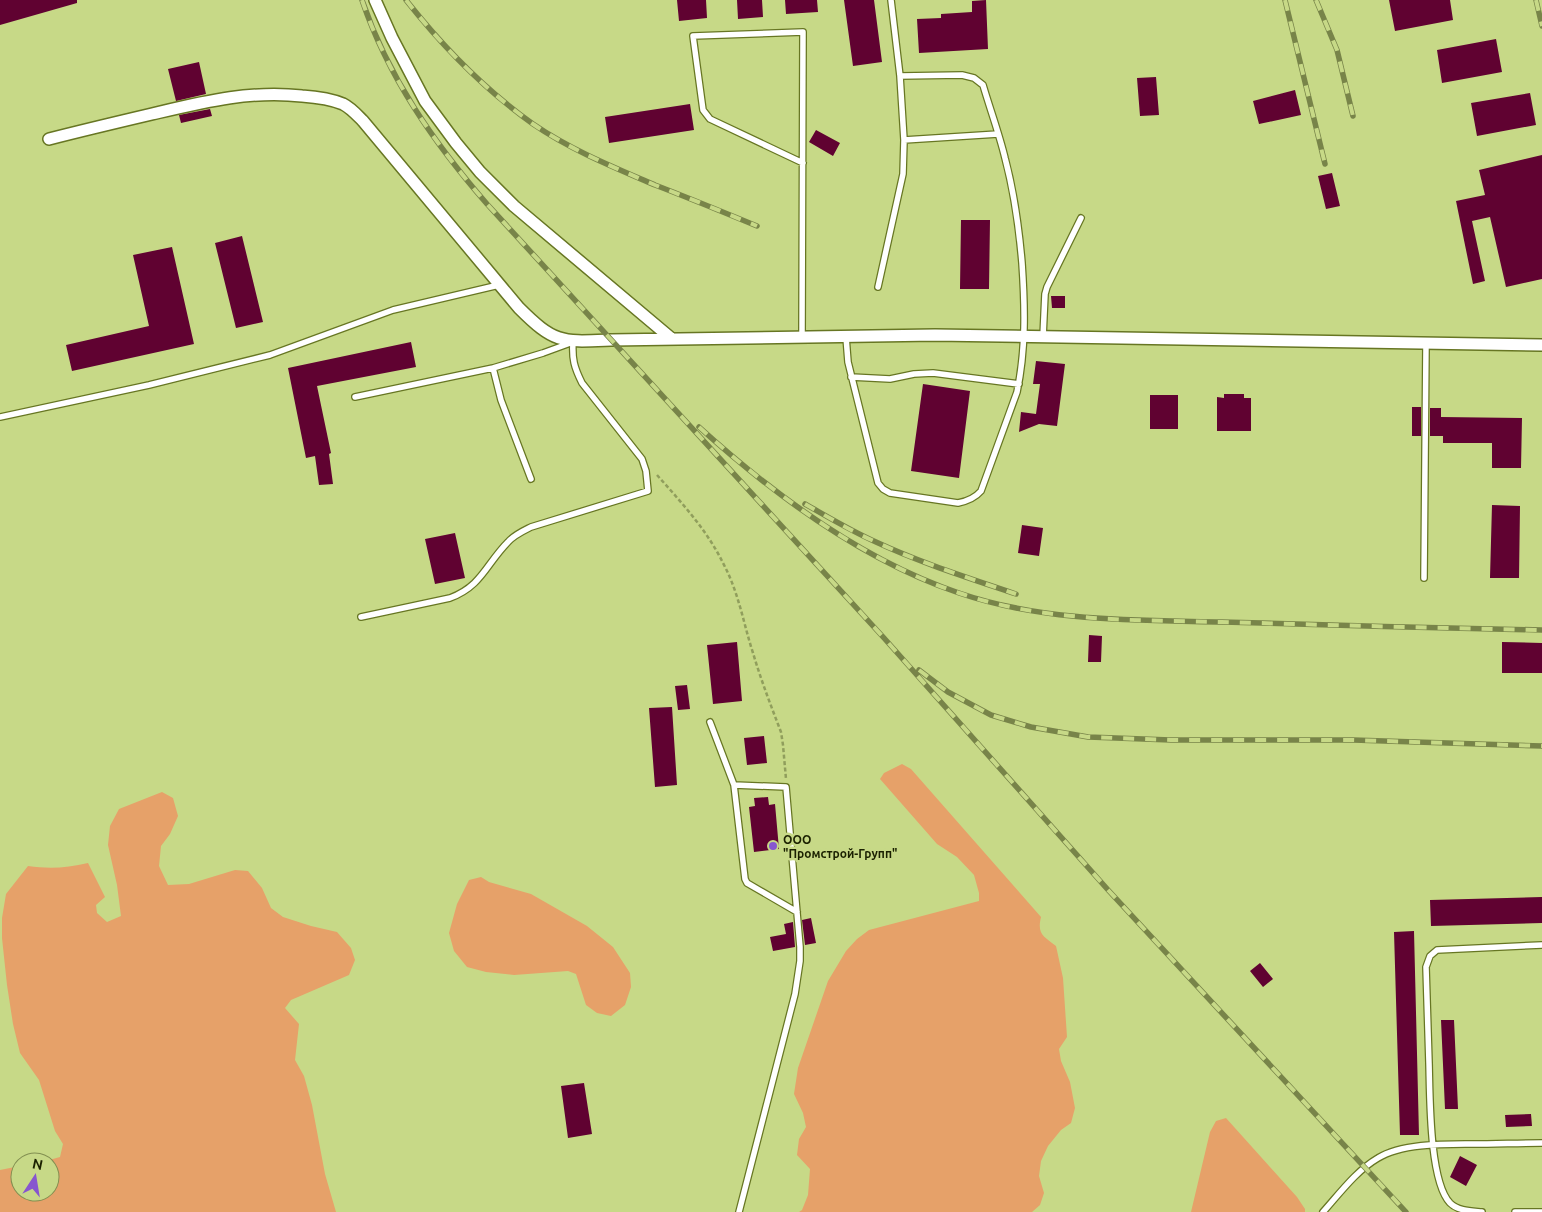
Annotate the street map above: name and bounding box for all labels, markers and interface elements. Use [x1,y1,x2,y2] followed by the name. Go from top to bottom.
[783,833,897,860] place label: ООО "Промстрой-Групп"
[767,840,779,852] marker: ООО "Промстрой-Групп"
[10,1152,60,1202] north arrow
[31,1155,44,1173] text: N

